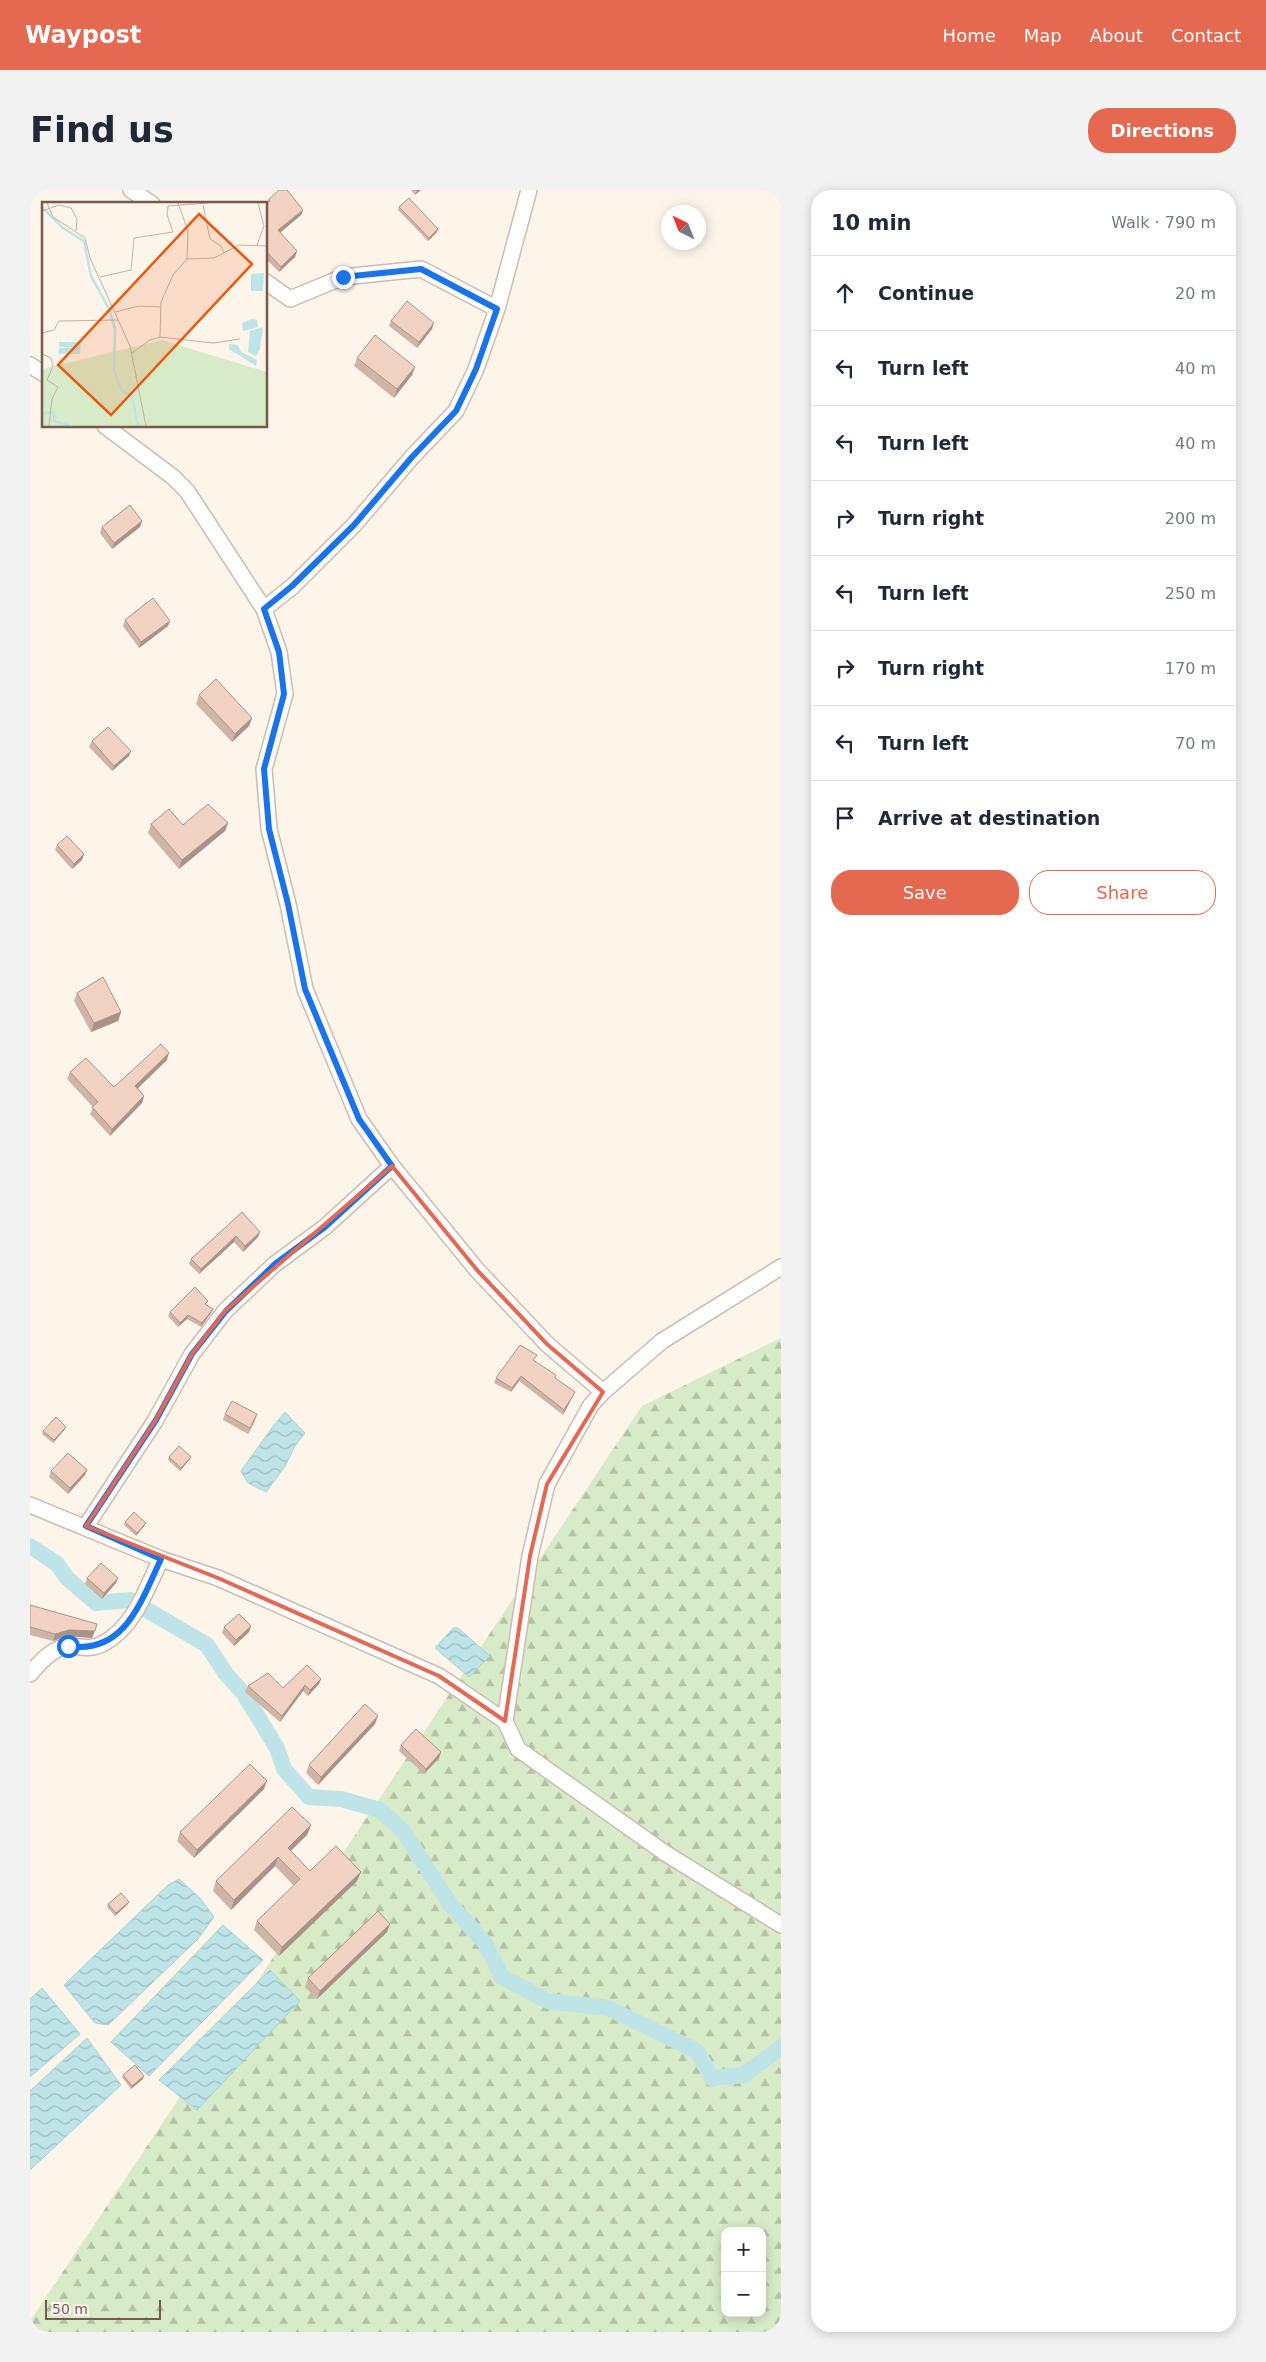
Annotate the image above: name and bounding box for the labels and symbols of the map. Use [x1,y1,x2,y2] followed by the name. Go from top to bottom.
[42,202,268,428] inset map
[661,205,706,250] north arrow
[332,266,355,289] route end
[57,1635,80,1658] route start
[45,2297,161,2320] scale bar

